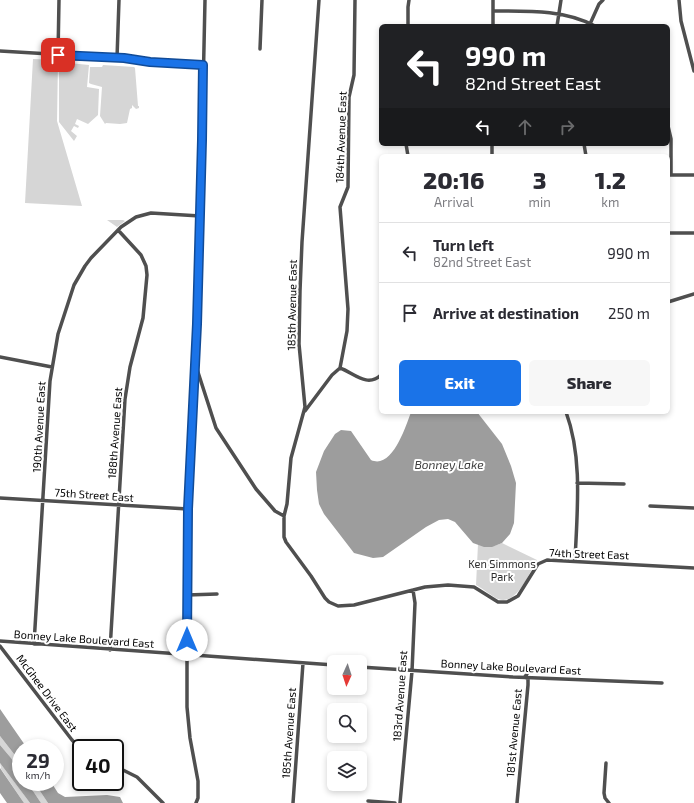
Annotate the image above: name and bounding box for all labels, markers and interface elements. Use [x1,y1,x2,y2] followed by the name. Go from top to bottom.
[41,38,75,72] pin
[465,38,546,72] text: 990 m
[399,40,451,92] icon: left
[47,44,69,66] icon: arrive
[465,72,601,94] text: 82nd Street East
[332,91,349,183] street label: 184th Avenue East
[472,116,494,138] icon: left
[514,116,536,138] icon: ahead
[556,116,578,138] icon: right
[423,165,484,194] text: 20:16
[533,165,547,194] text: 3
[595,165,626,194] text: 1.2
[434,194,474,210] text: Arrival
[529,194,551,210] text: min
[601,194,619,210] text: km
[433,236,494,254] text: Turn left
[399,242,421,264] icon: left
[607,244,650,262] text: 990 m
[433,254,531,270] text: 82nd Street East
[284,259,299,351] street label: 185th Avenue East
[399,302,421,324] icon: arrive
[433,304,579,322] text: Arrive at destination
[608,304,650,322] text: 250 m
[399,360,521,406] button: Exit
[529,360,650,406] button: Share
[30,381,47,473] street label: 190th Avenue East
[105,387,124,479] street label: 188th Avenue East
[414,457,484,472] water label: Bonney Lake
[54,485,134,504] street label: 75th Street East
[549,546,629,561] street label: 74th Street East
[468,557,536,583] park label: Ken Simmons Park
[166,619,208,661] position arrow
[13,627,155,650] street label: Bonney Lake Boulevard East
[390,650,409,742] street label: 183rd Avenue East
[14,652,81,734] street label: McGhee Drive East
[327,655,367,695] north arrow
[327,655,367,791] map controls
[440,656,582,677] street label: Bonney Lake Boulevard East
[279,687,298,779] street label: 185th Avenue East
[503,688,524,778] street label: 181st Avenue East
[327,703,367,743] button: search
[72,739,124,791] speed limit sign: 40
[26,748,50,772] text: 29
[327,751,367,791] button: layers
[26,769,50,781] text: km/h

